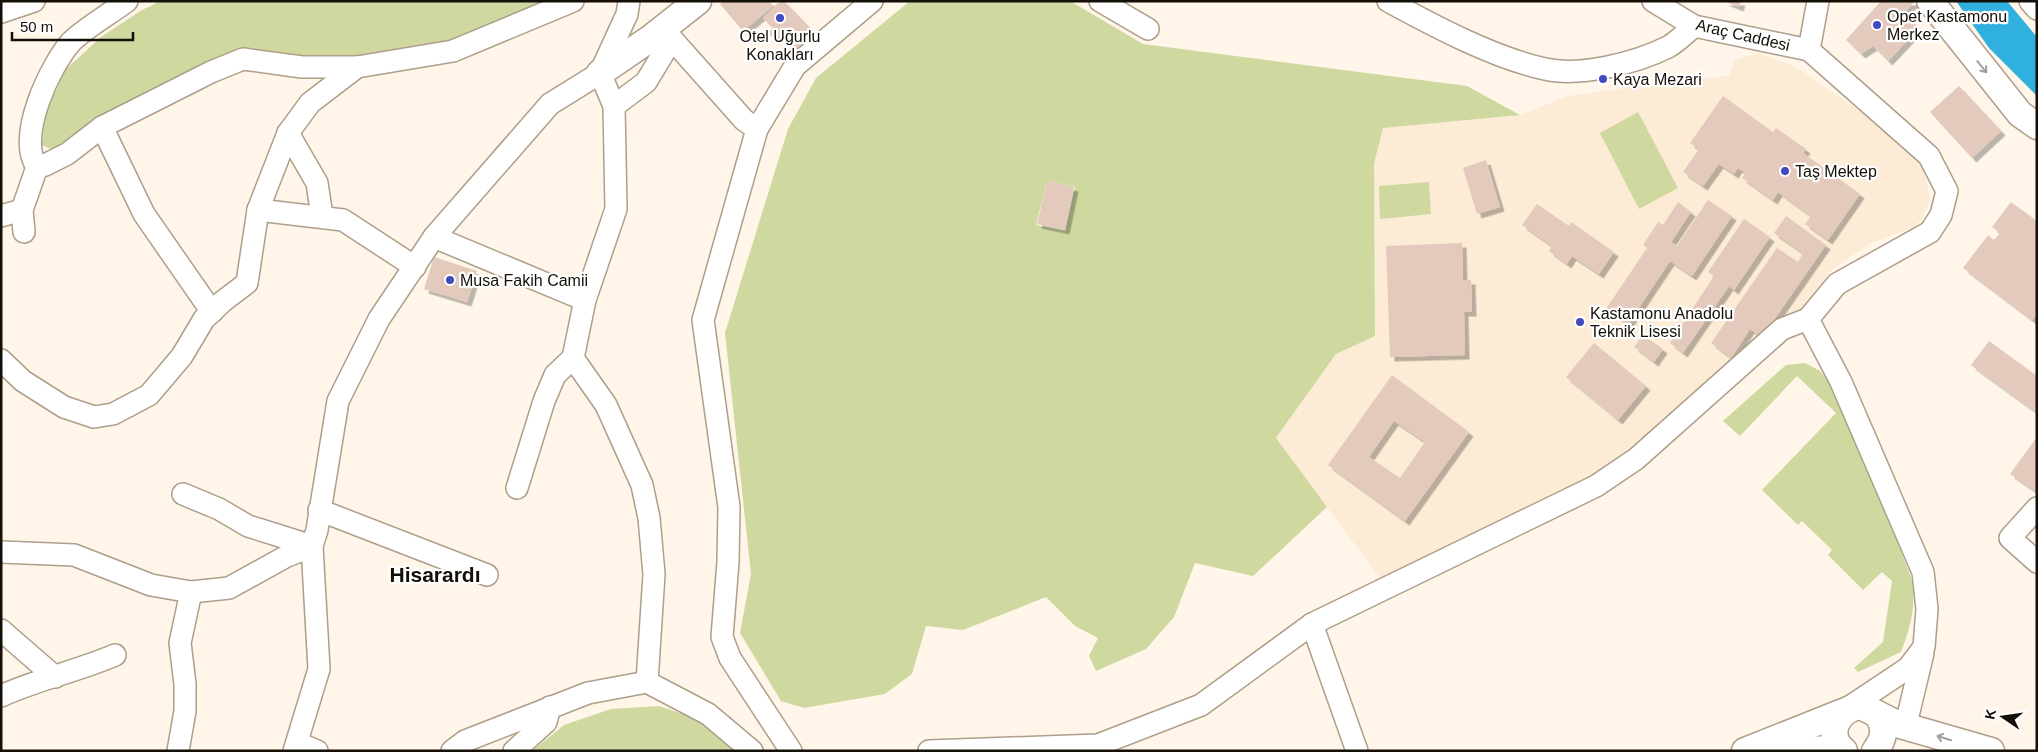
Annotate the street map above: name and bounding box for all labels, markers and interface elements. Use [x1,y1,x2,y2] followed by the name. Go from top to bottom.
[1887,8,2007,43] place label: Opet Kastamonu Merkez
[12,10,134,42] scale bar
[774,12,786,24] marker: Otel Uğurlu Konakları
[1694,16,1792,54] street label: Araç Caddesi
[20,18,53,35] text: 50 m
[1871,19,1883,31] marker: Opet Kastamonu Merkez
[740,28,820,63] place label: Otel Uğurlu Konakları
[1977,60,1987,74] one-way arrow
[1613,71,1702,88] place label: Kaya Mezari
[1597,73,1609,85] marker: Kaya Mezari
[1795,163,1877,180] place label: Taş Mektep
[1779,165,1791,177] marker: Taş Mektep
[460,272,588,289] place label: Musa Fakih Camii
[444,274,456,286] marker: Musa Fakih Camii
[1590,305,1733,340] place label: Kastamonu Anadolu Teknik Lisesi
[1574,316,1586,328] marker: Kastamonu Anadolu Teknik Lisesi
[389,563,481,586] district label: Hisarardı
[1978,692,2028,742] north arrow
[1981,707,1999,721] text: K
[1936,733,1952,743] one-way arrow

